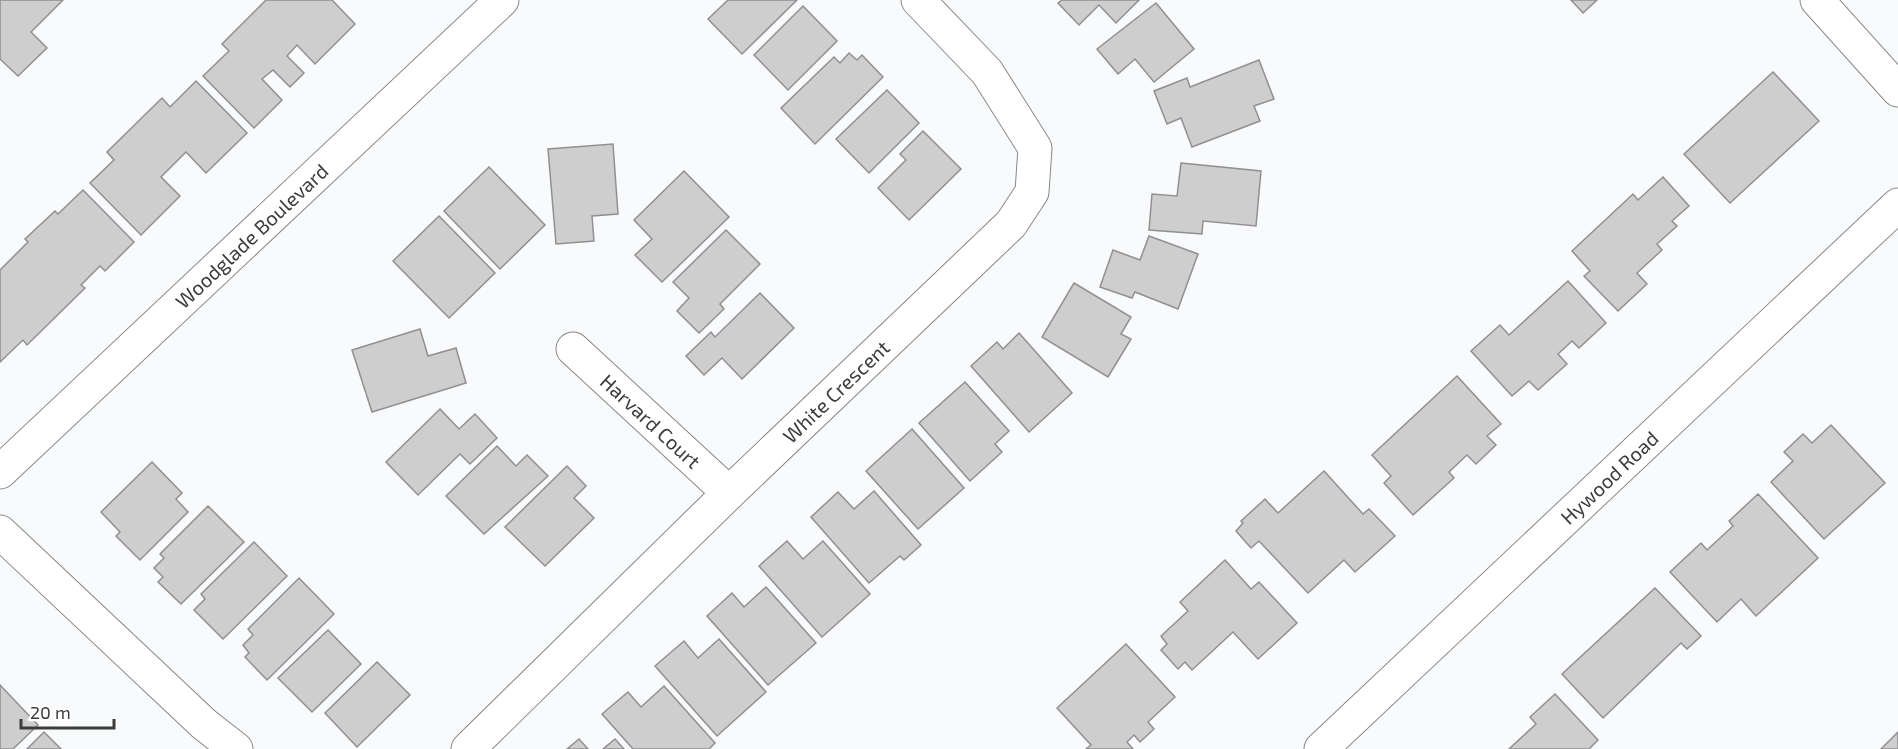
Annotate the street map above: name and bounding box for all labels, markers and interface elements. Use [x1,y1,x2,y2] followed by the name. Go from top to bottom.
[170,158,333,313] street label: Woodglade Boulevard
[777,335,894,448] street label: White Crescent
[596,369,706,473] street label: Harvard Court
[1555,426,1663,529] street label: Hywood Road
[21,692,114,730] scale bar
[30,701,71,723] text: 20 m

